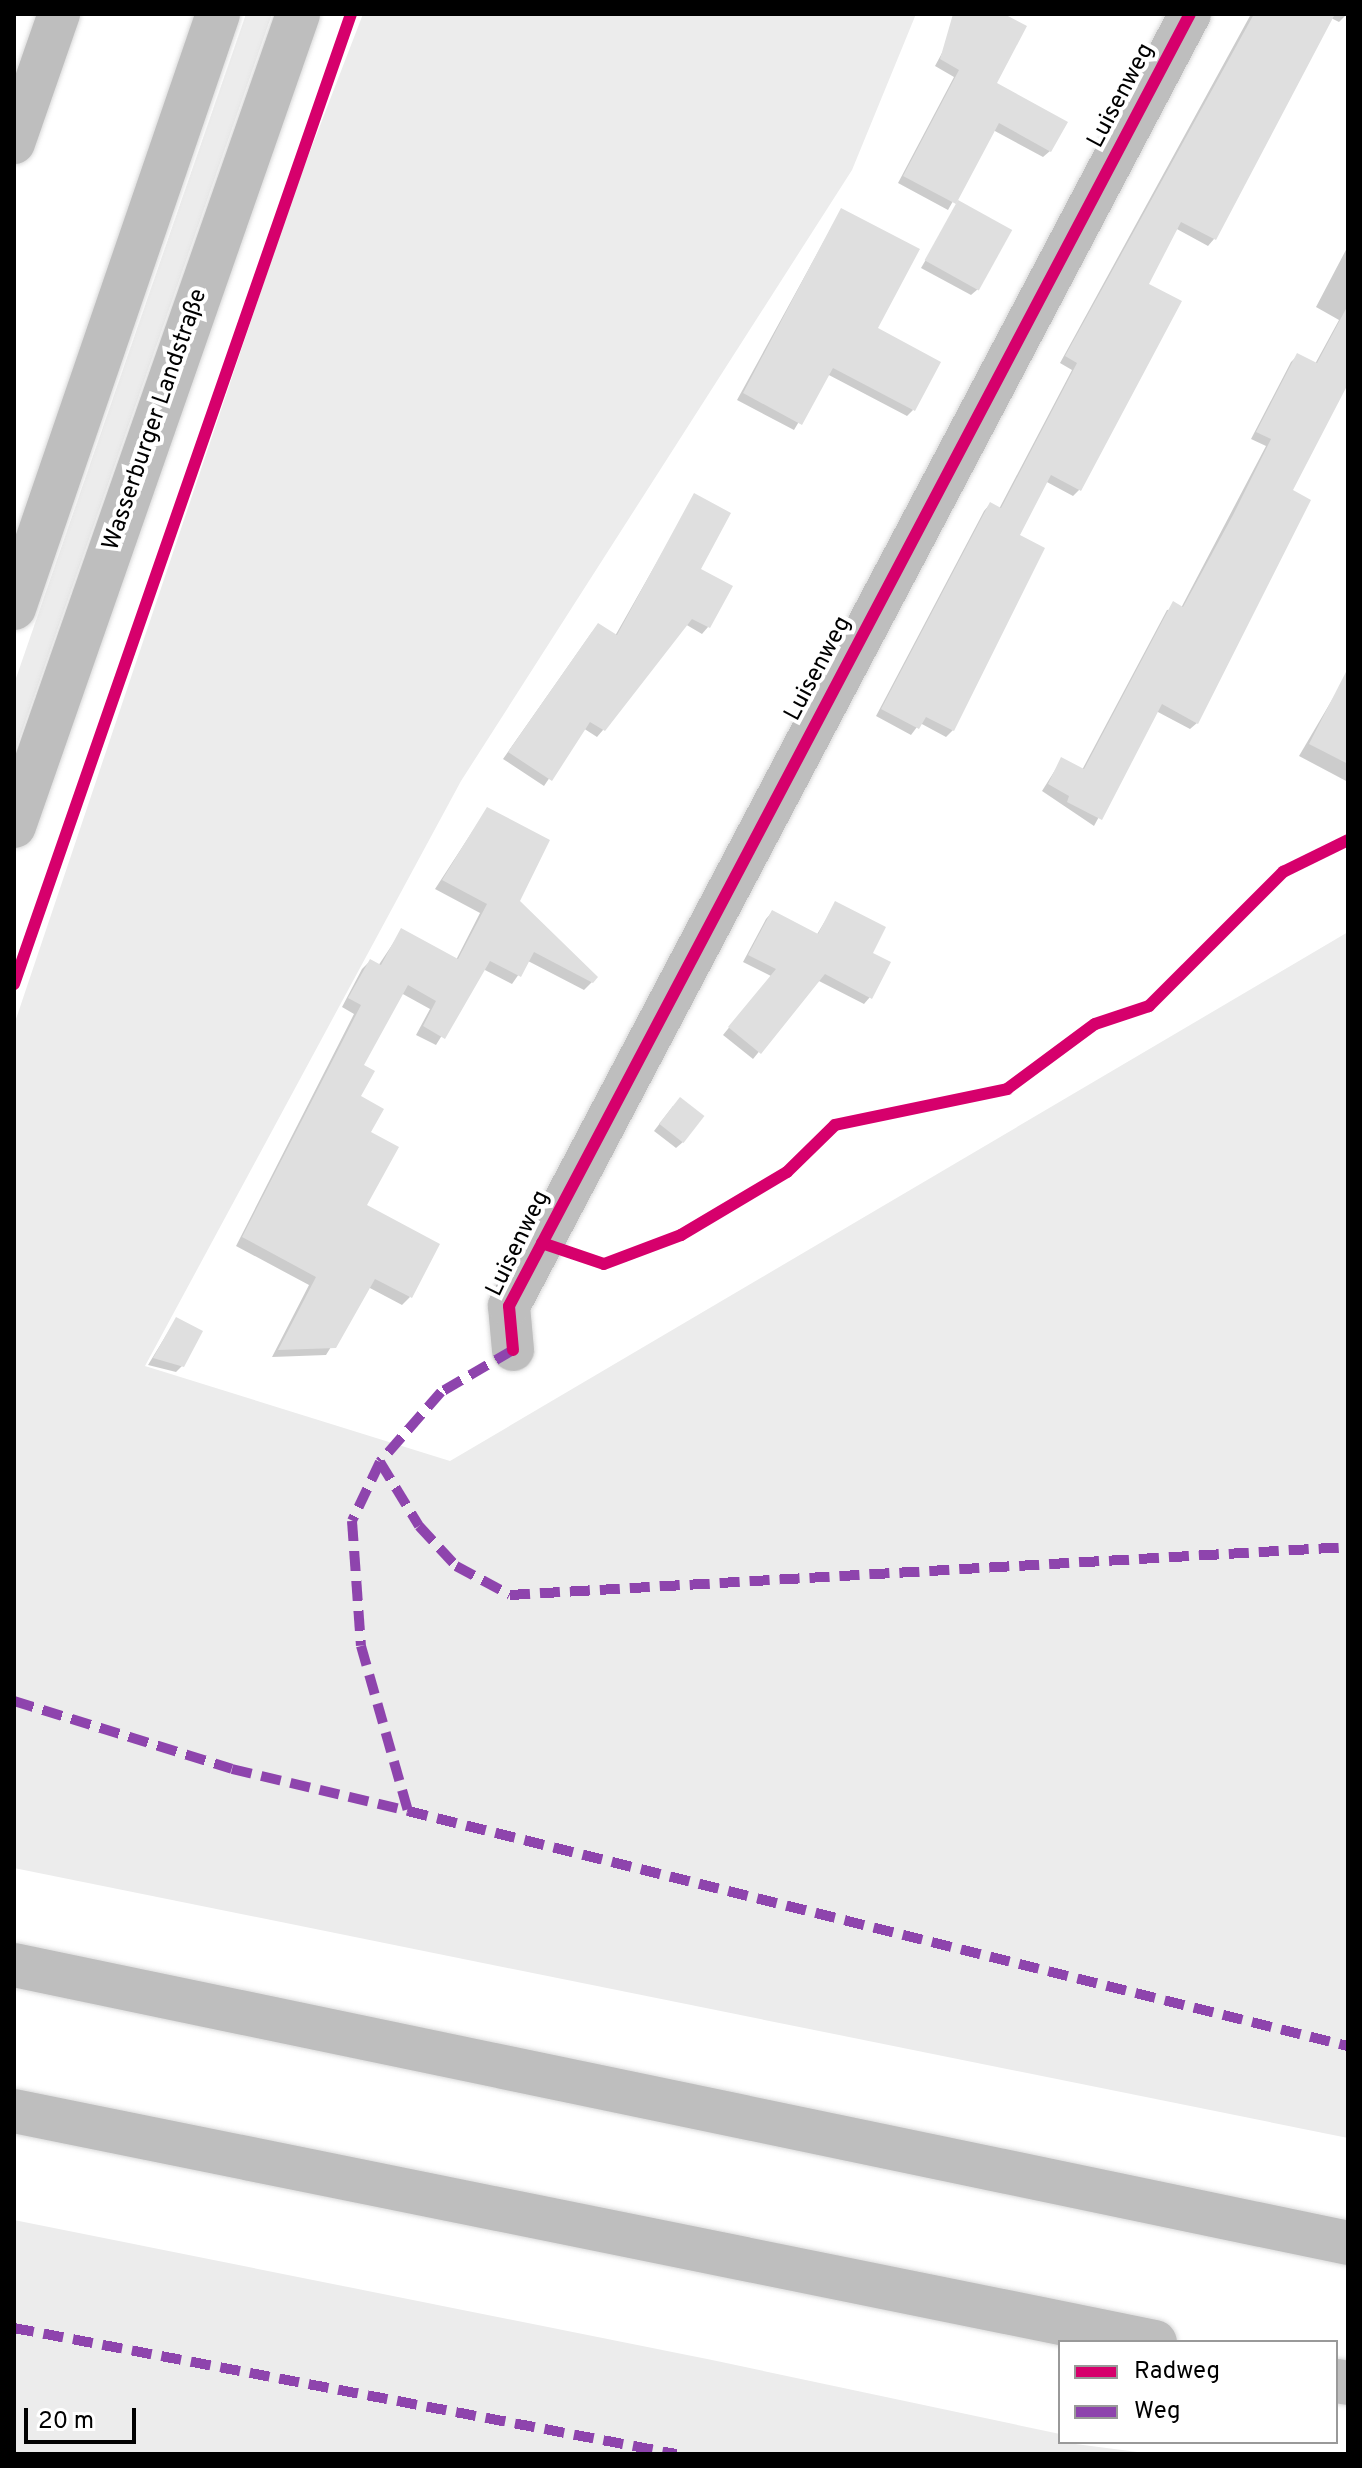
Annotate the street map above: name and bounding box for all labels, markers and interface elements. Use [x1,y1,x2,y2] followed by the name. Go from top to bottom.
[1082,39,1162,153] street label: Luisenweg
[98,285,214,555] street label: Wasserburger Landstraße
[779,612,859,726] street label: Luisenweg
[481,1186,557,1302] street label: Luisenweg
[1058,2340,1338,2444] legend
[1134,2357,1220,2387] text: Radweg
[28,2392,140,2442] scale bar
[1134,2397,1181,2427] text: Weg
[38,2407,94,2437] text: 20 m

